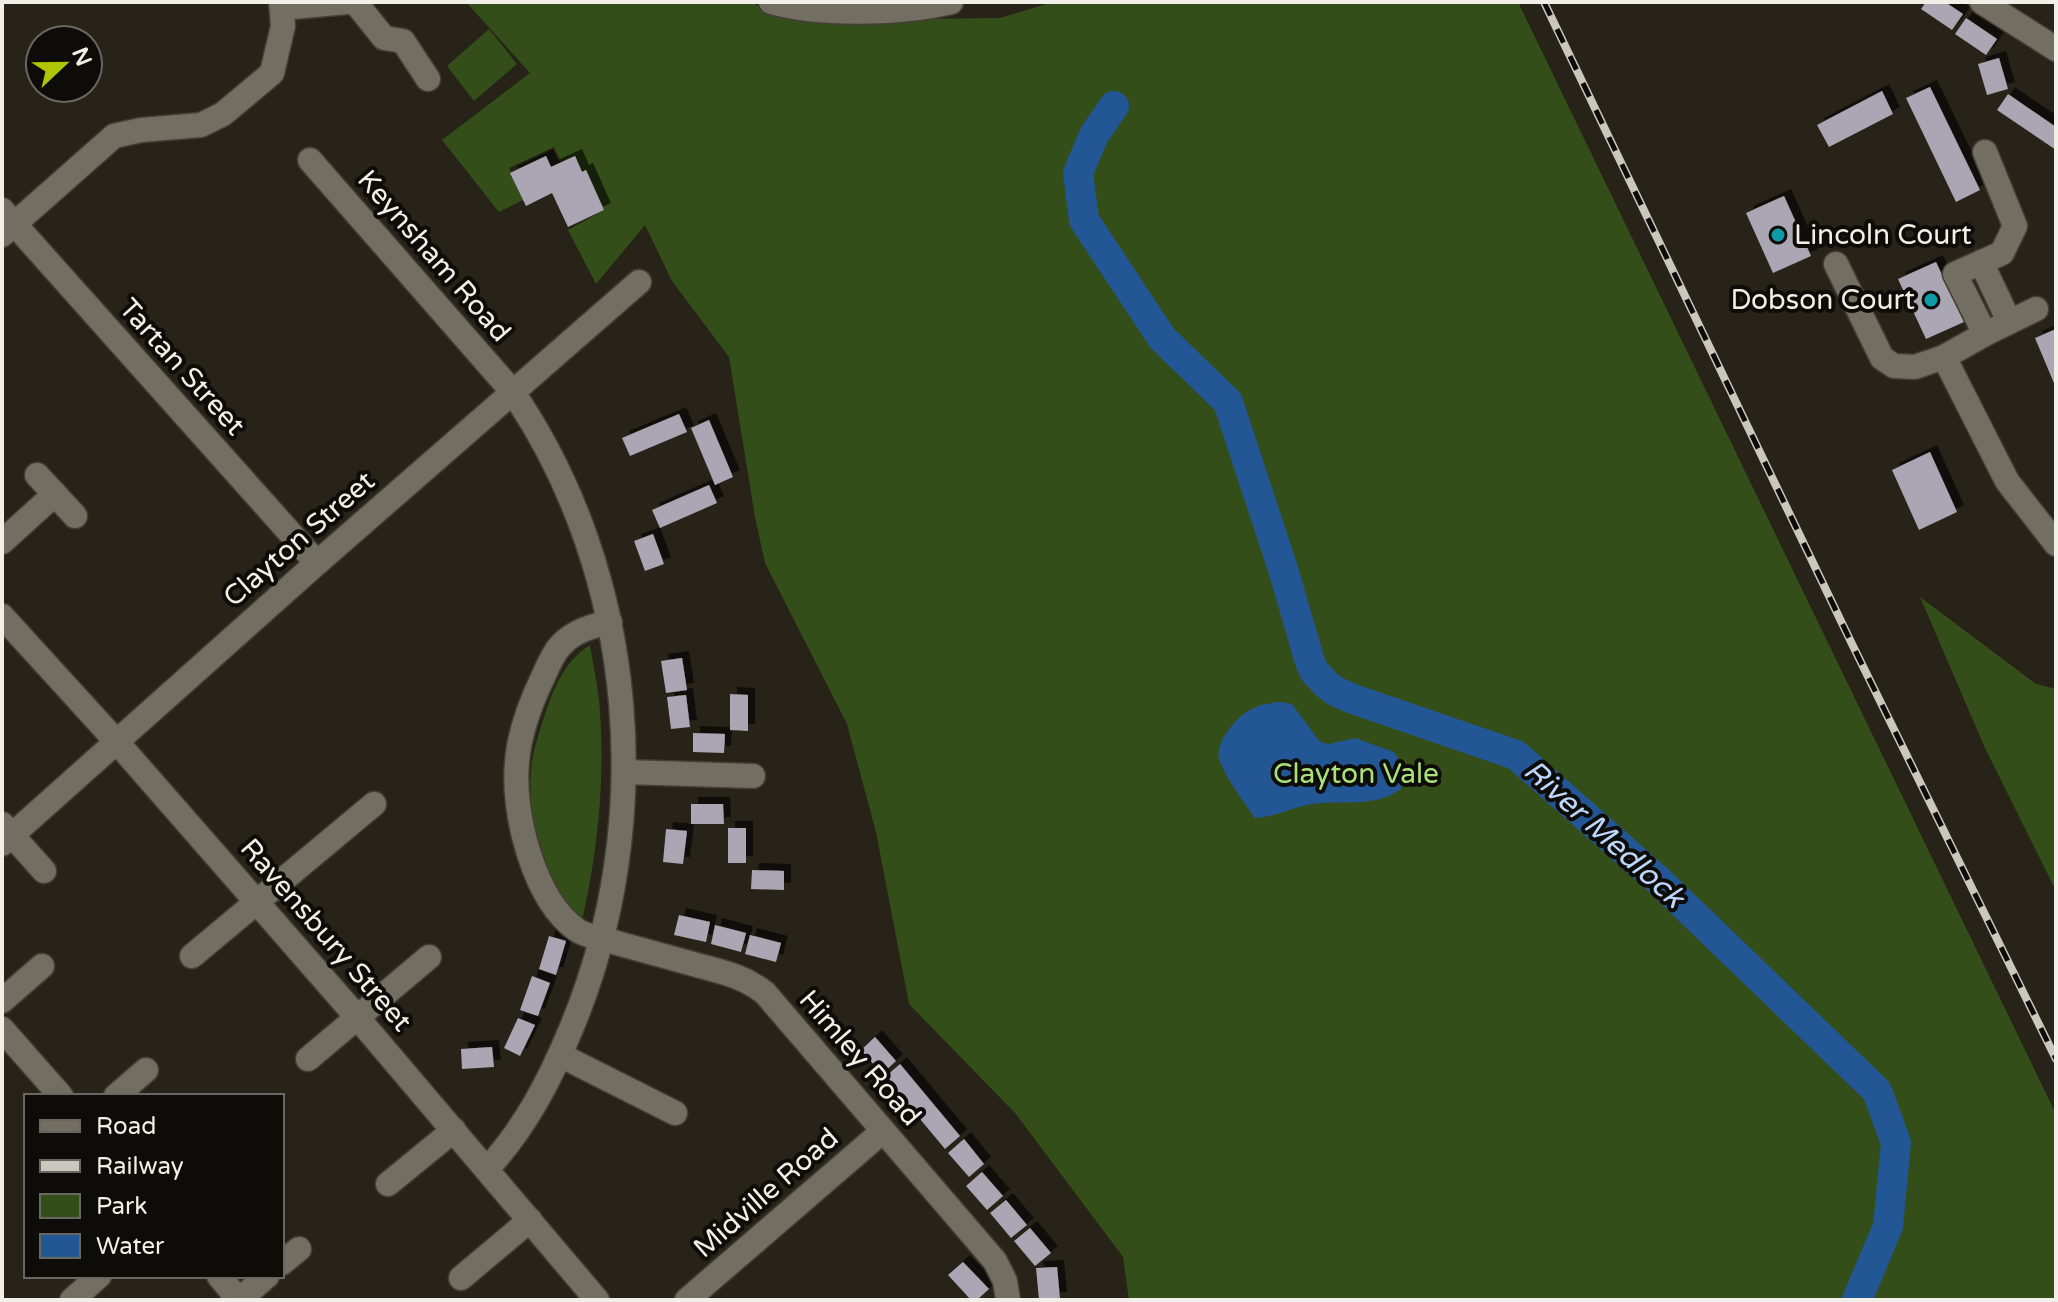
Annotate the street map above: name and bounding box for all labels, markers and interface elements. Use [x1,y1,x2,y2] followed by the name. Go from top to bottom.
[24,24,104,104] north arrow
[66,44,97,70] text: N
[350,163,518,349] street label: Keynsham Road
[1794,218,1972,252] place label: Lincoln Court
[1769,226,1787,244] marker: Lincoln Court
[1731,283,1915,317] place label: Dobson Court
[1922,291,1940,309] marker: Dobson Court
[112,292,252,443] street label: Tartan Street
[216,464,382,614] street label: Clayton Street
[1516,752,1694,918] water label: River Medlock
[1273,757,1439,791] park label: Clayton Vale
[233,832,419,1039] street label: Ravensbury Street
[792,983,928,1133] street label: Himley Road
[24,1094,284,1278] legend
[96,1112,156,1141] text: Road
[687,1121,845,1265] street label: Midville Road
[96,1152,184,1181] text: Railway
[96,1192,147,1221] text: Park
[96,1232,165,1261] text: Water

